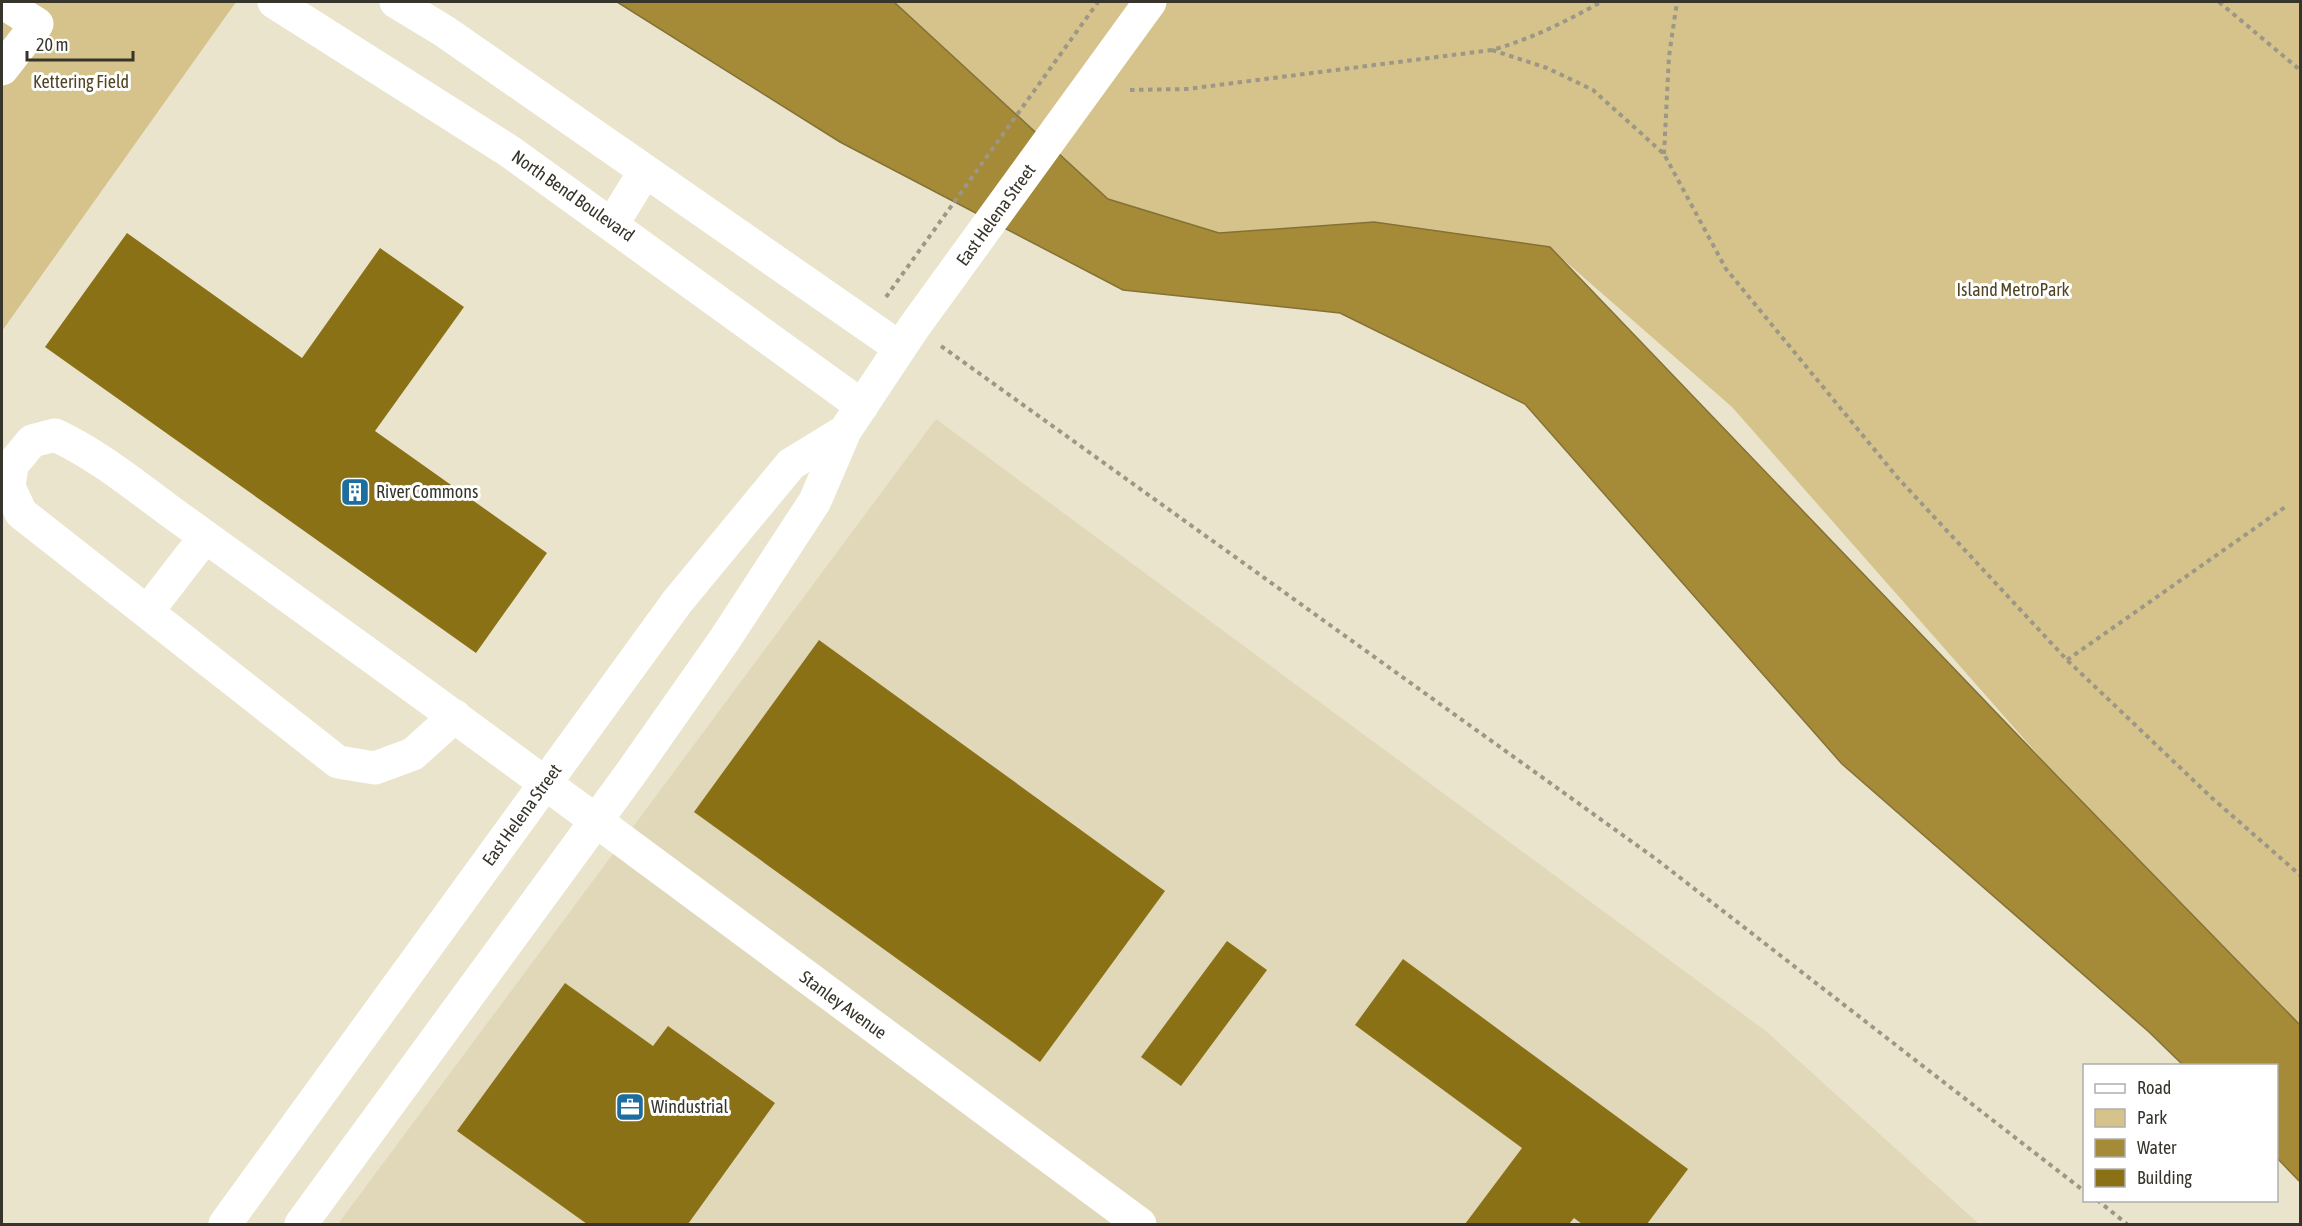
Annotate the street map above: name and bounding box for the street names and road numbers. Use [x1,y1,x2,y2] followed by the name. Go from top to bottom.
[508,145,639,246] street label: North Bend Boulevard
[952,160,1040,270] street label: East Helena Street
[478,760,566,870] street label: East Helena Street
[796,966,891,1043] street label: Stanley Avenue

